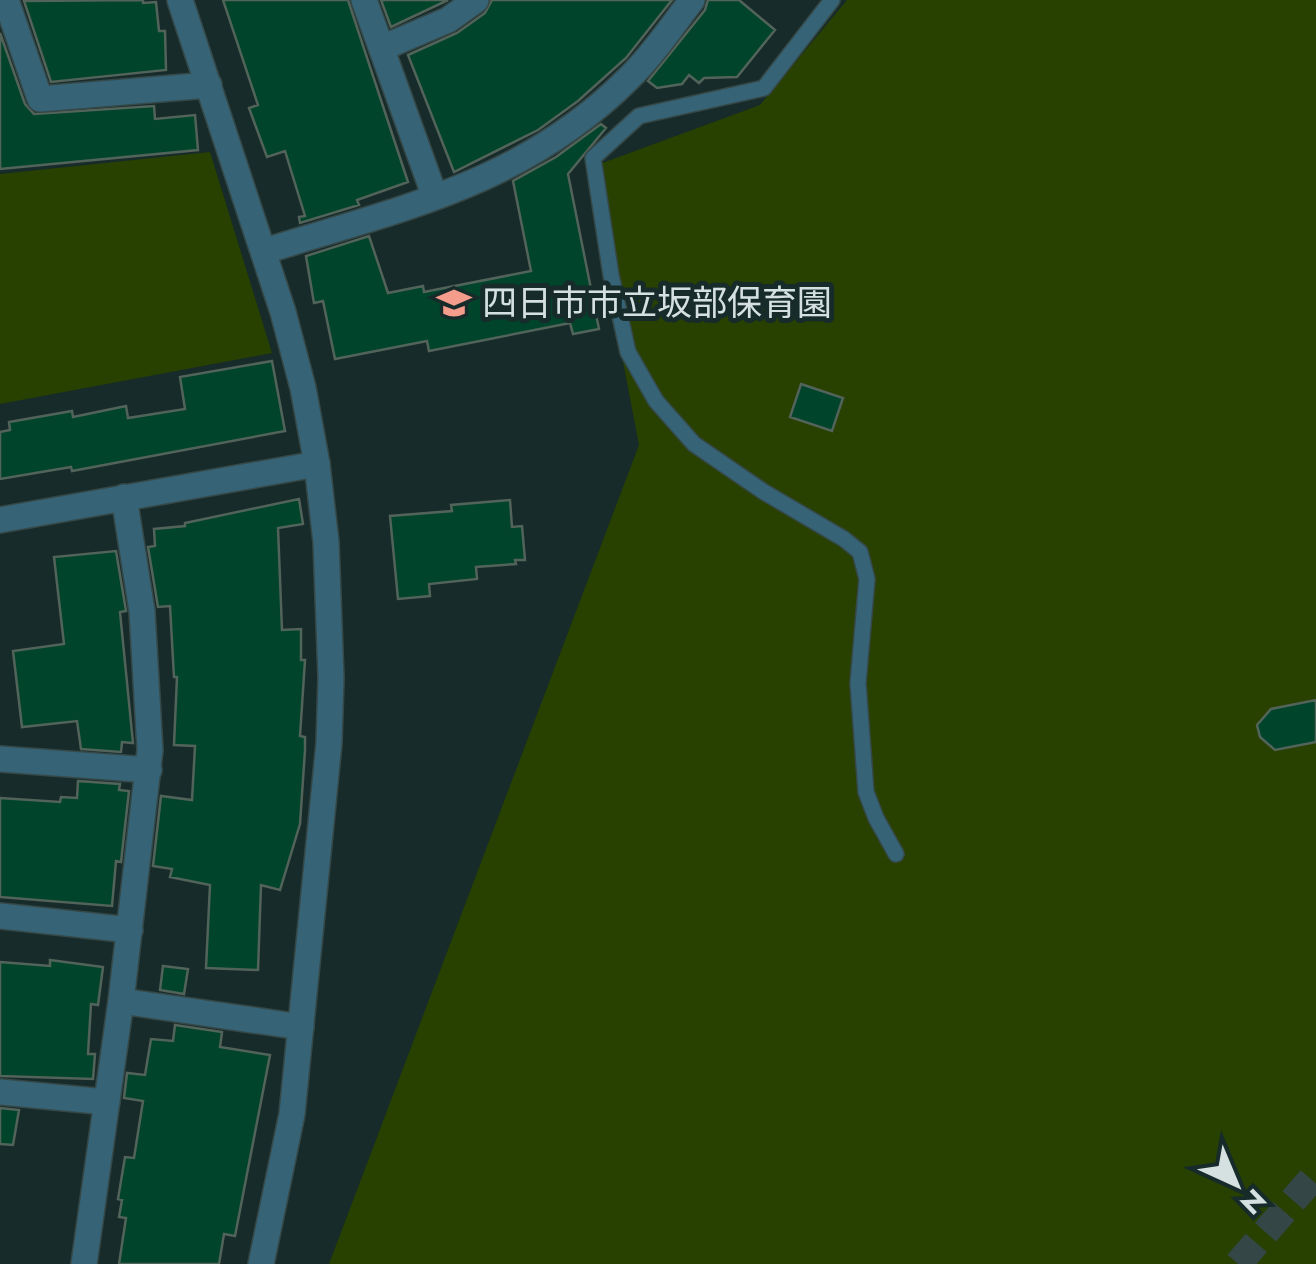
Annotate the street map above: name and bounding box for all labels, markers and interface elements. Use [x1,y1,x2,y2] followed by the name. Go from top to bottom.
[482,278,832,328] place label: 四日市市立坂部保育園
[435,284,473,322] school or university icon: 四日市市立坂部保育園
[1186,1134,1286,1234] north arrow
[1231,1179,1275,1224] text: N

